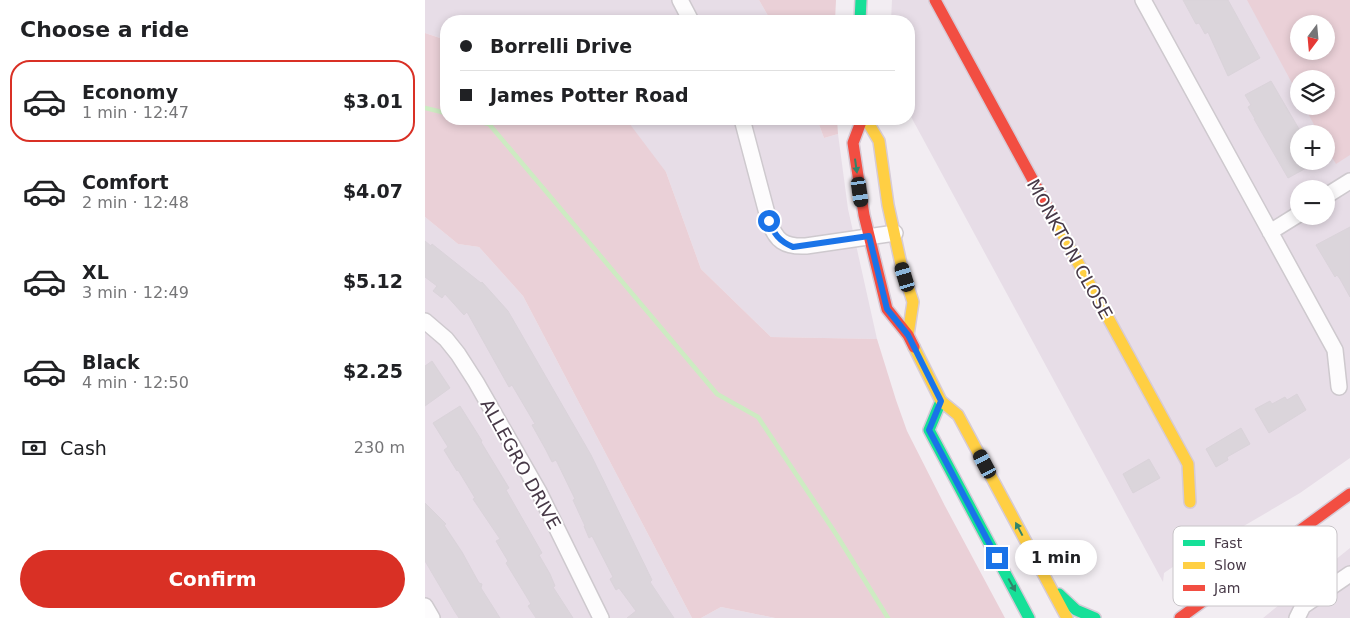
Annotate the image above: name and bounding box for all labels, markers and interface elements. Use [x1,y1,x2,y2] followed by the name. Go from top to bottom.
[1290,15,1335,60] north arrow
[1290,15,1335,225] map controls
[20,17,189,42] text: Choose a ride
[490,35,632,57] text: Borrelli Drive
[1290,70,1335,115] button: layers
[22,79,67,124] icon: car
[82,81,178,103] text: Economy
[490,84,689,106] text: James Potter Road
[343,90,403,112] text: $3.01
[82,103,189,122] text: 1 min · 12:47
[1290,125,1335,170] button: +
[852,158,860,174] one-way arrow
[22,169,67,214] icon: car
[82,171,169,193] text: Comfort
[1023,175,1117,323] street label: MONKTON CLOSE
[850,176,869,208] car
[343,180,403,202] text: $4.07
[1290,180,1335,225] button: −
[82,193,189,212] text: 2 min · 12:48
[758,210,780,232] route start
[22,259,67,304] icon: car
[893,260,916,294] car
[82,261,109,283] text: XL
[343,270,403,292] text: $5.12
[82,283,189,302] text: 3 min · 12:49
[22,349,67,394] icon: car
[82,351,140,373] text: Black
[343,360,403,382] text: $2.25
[82,373,189,392] text: 4 min · 12:50
[477,395,565,533] street label: ALLEGRO DRIVE
[20,434,48,462] icon: cash
[60,437,107,459] text: Cash
[354,438,405,457] text: 230 m
[971,447,998,481] car
[1015,522,1023,536] one-way arrow
[1173,526,1337,606] legend
[1214,535,1243,551] text: Fast
[1015,540,1097,576] callout: 1 min
[986,547,1008,569] route end
[1031,548,1081,567] text: 1 min
[20,550,405,608] button: Confirm
[1214,557,1247,573] text: Slow
[1007,578,1016,592] one-way arrow
[1213,580,1240,596] text: Jam

